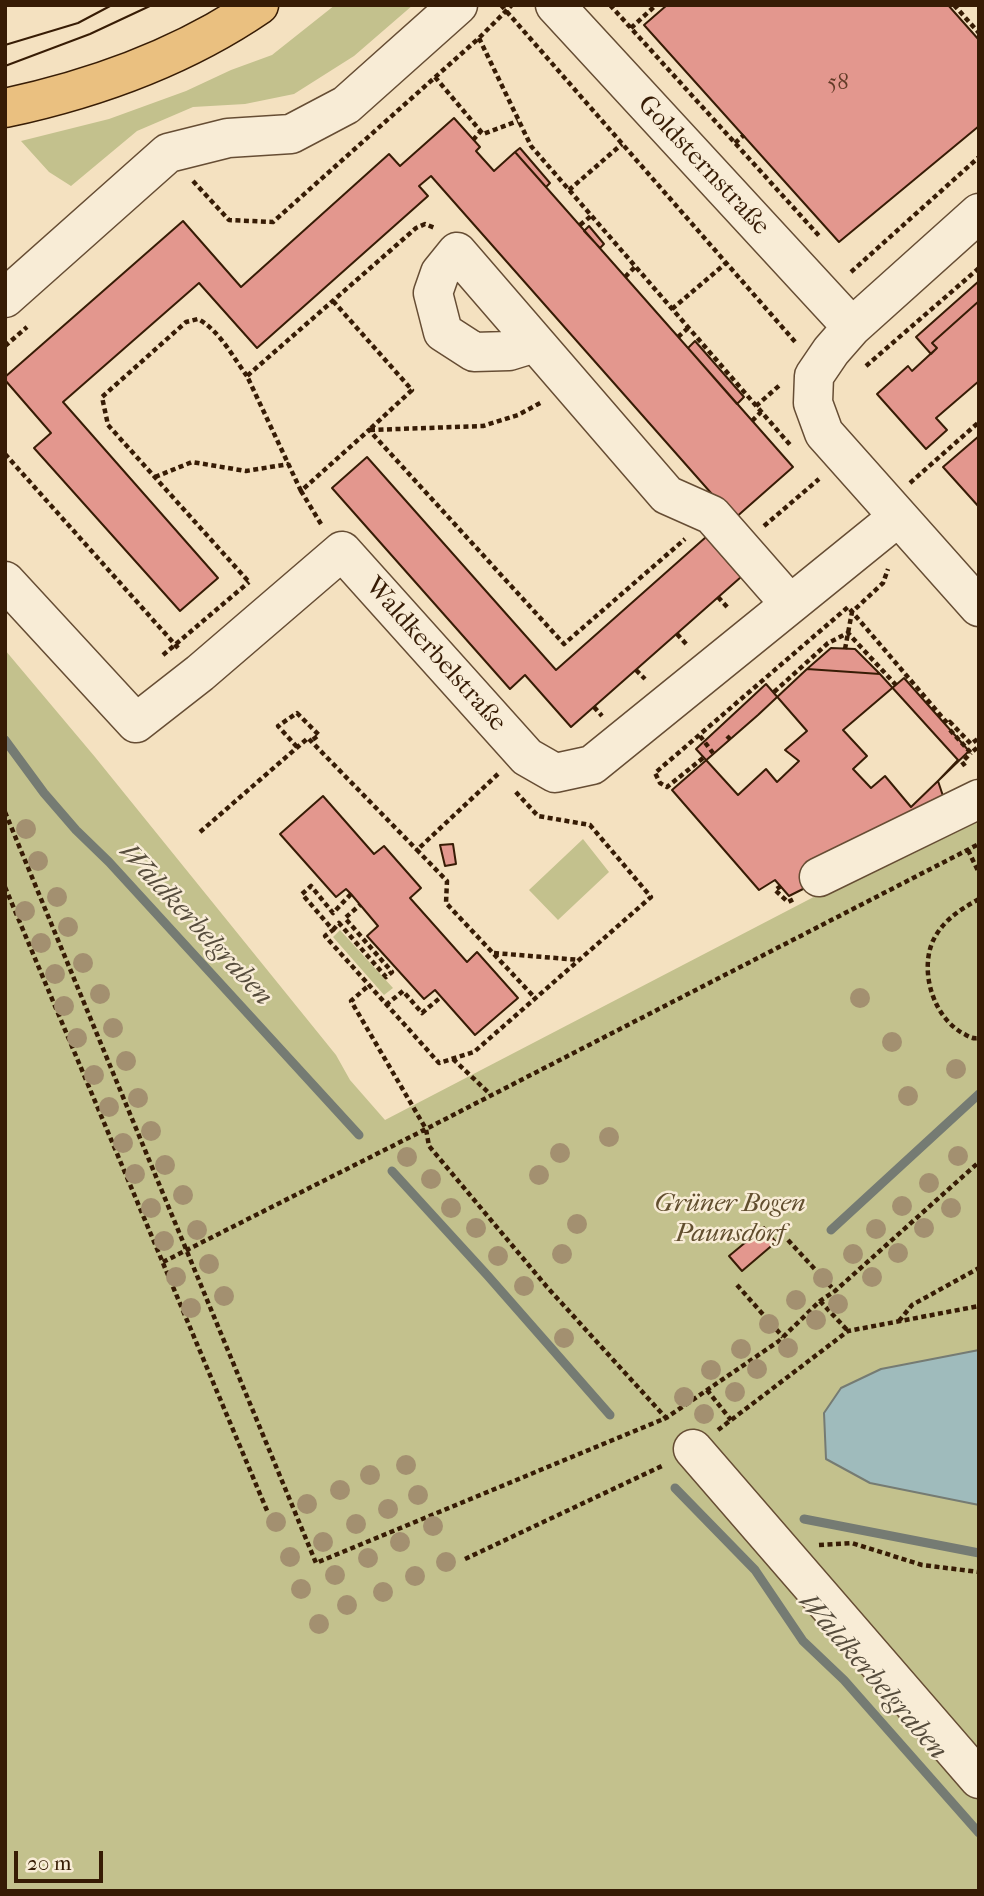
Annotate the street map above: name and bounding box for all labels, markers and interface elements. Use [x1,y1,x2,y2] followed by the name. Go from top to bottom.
[827,69,849,97] house number: 58
[630,90,776,242] street label: Goldsternstraße
[358,572,512,738] street label: Waldkerbelstraße
[111,837,279,1013] water label: Waldkerbelgraben
[655,1189,805,1250] park label: Grüner Bogen Paunsdorf
[790,1587,954,1767] water label: Waldkerbelgraben
[18,1836,107,1880] scale bar
[27,1851,71,1875] text: 20 m

